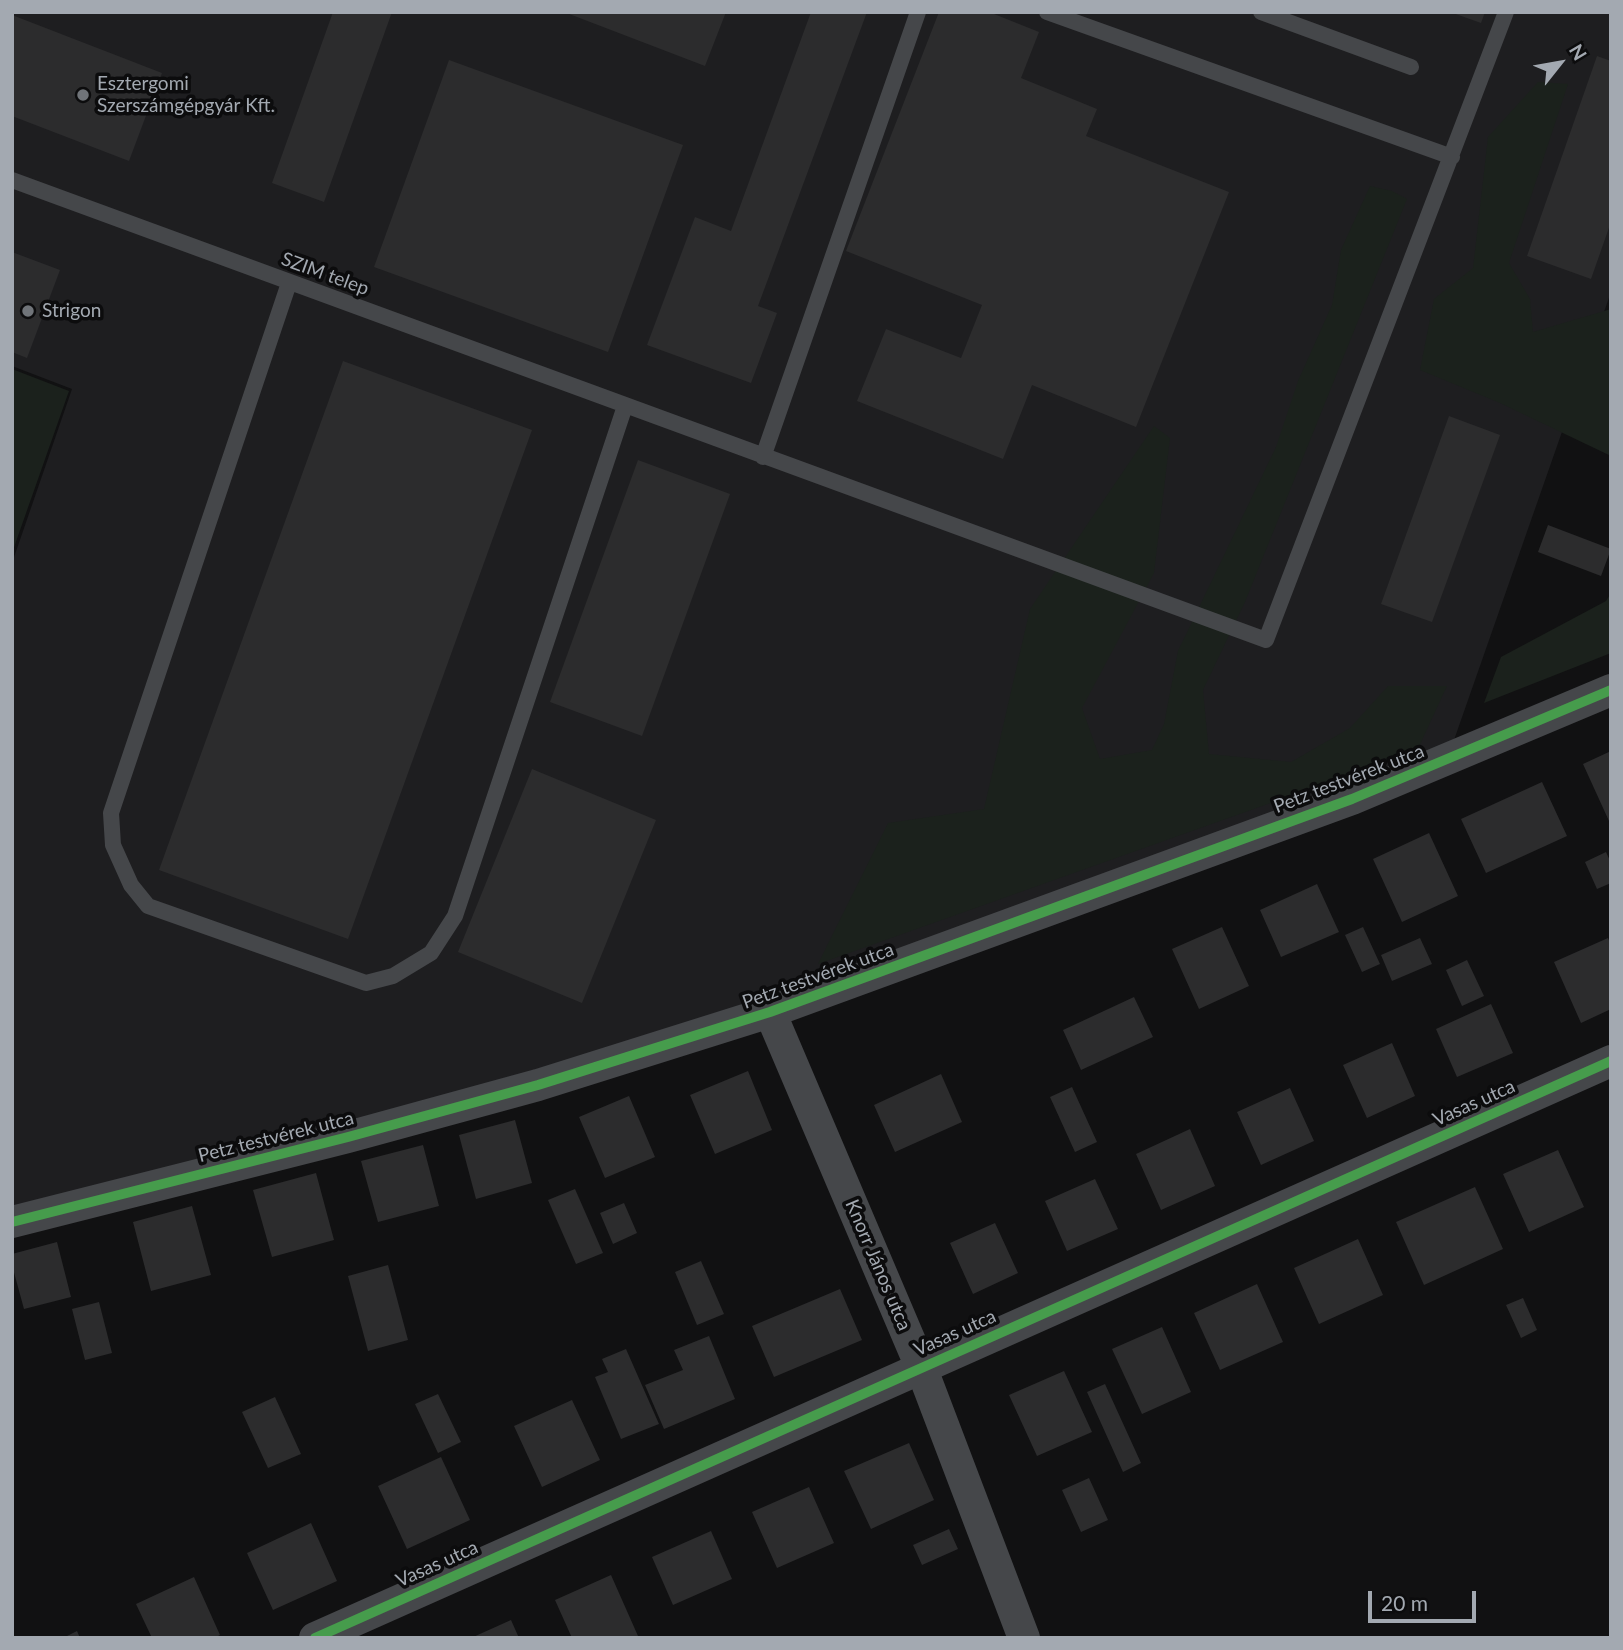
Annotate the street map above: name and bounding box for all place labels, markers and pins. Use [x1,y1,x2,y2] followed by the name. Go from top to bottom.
[97,73,275,117] place label: Esztergomi Szerszámgépgyár Kft.
[75,87,91,103] marker: Esztergomi Szerszámgépgyár Kft.
[42,300,101,322] place label: Strigon
[20,303,36,319] marker: Strigon

